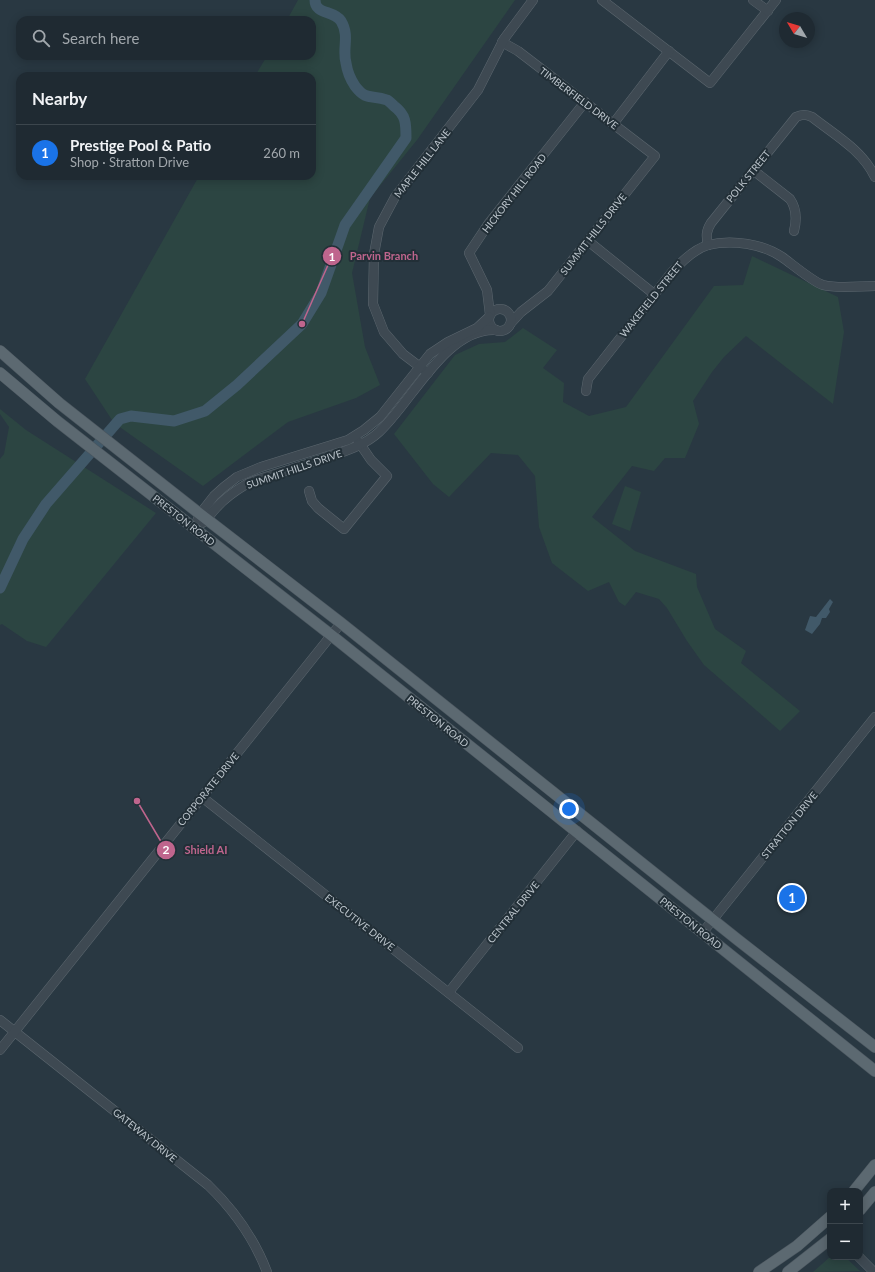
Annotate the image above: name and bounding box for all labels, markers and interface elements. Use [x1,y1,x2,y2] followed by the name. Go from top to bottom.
[779,12,815,48] north arrow
[16,16,316,60] search box
[30,27,52,49] icon: search
[62,29,139,47] text: Search here
[537,65,621,132] street label: TIMBERFIELD DRIVE
[32,88,87,109] text: Nearby
[391,126,453,200] street label: MAPLE HILL LANE
[70,136,211,154] text: Prestige Pool & Patio
[41,145,49,161] text: 1
[263,145,300,161] text: 260 m
[723,148,773,204] street label: POLK STREET
[479,151,549,235] street label: HICKORY HILL ROAD
[70,154,189,170] text: Shop · Stratton Drive
[557,191,629,277] street label: SUMMIT HILLS DRIVE
[322,245,426,268] callout: Parvin Branch
[329,249,336,264] text: 1
[350,249,418,262] text: Parvin Branch
[617,259,685,339] street label: WAKEFIELD STREET
[245,447,344,491] street label: SUMMIT HILLS DRIVE
[150,492,218,548] street label: PRESTON ROAD
[405,693,471,750] street label: PRESTON ROAD
[175,750,241,828] street label: CORPORATE DRIVE
[758,789,820,861] street label: STRATTON DRIVE
[559,799,579,819] your location
[156,838,235,861] callout: Shield AI
[163,842,170,857] text: 2
[184,843,228,856] text: Shield AI
[485,879,542,945] street label: CENTRAL DRIVE
[779,883,805,913] pin: 1
[323,891,397,953] street label: EXECUTIVE DRIVE
[658,895,724,952] street label: PRESTON ROAD
[111,1106,179,1165] street label: GATEWAY DRIVE
[827,1188,863,1260] map controls
[827,1188,863,1224] button: +
[827,1224,863,1260] button: −

